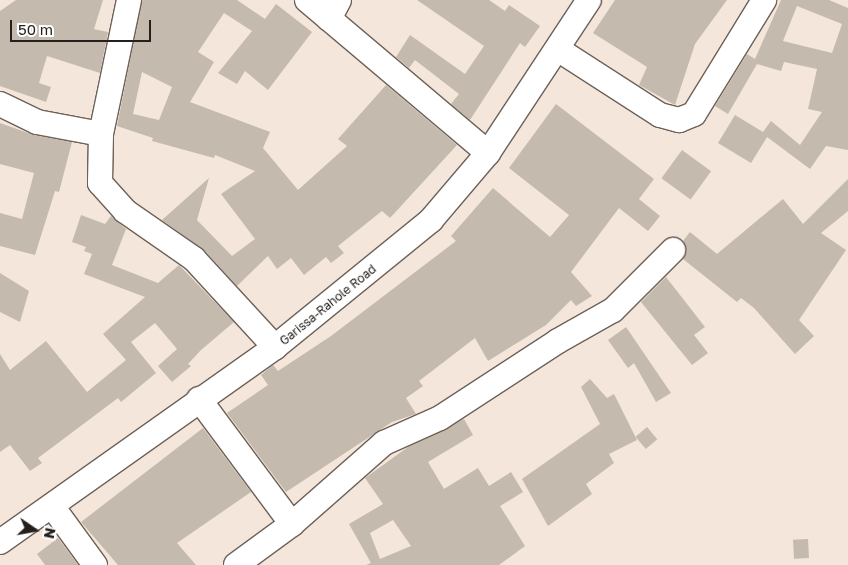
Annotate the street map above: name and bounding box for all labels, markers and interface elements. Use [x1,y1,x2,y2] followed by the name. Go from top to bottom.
[12,10,154,42] scale bar
[18,20,53,38] text: 50 m
[277,262,379,348] street label: Garissa-Rahole Road
[10,505,60,555] north arrow
[41,526,60,540] text: N

